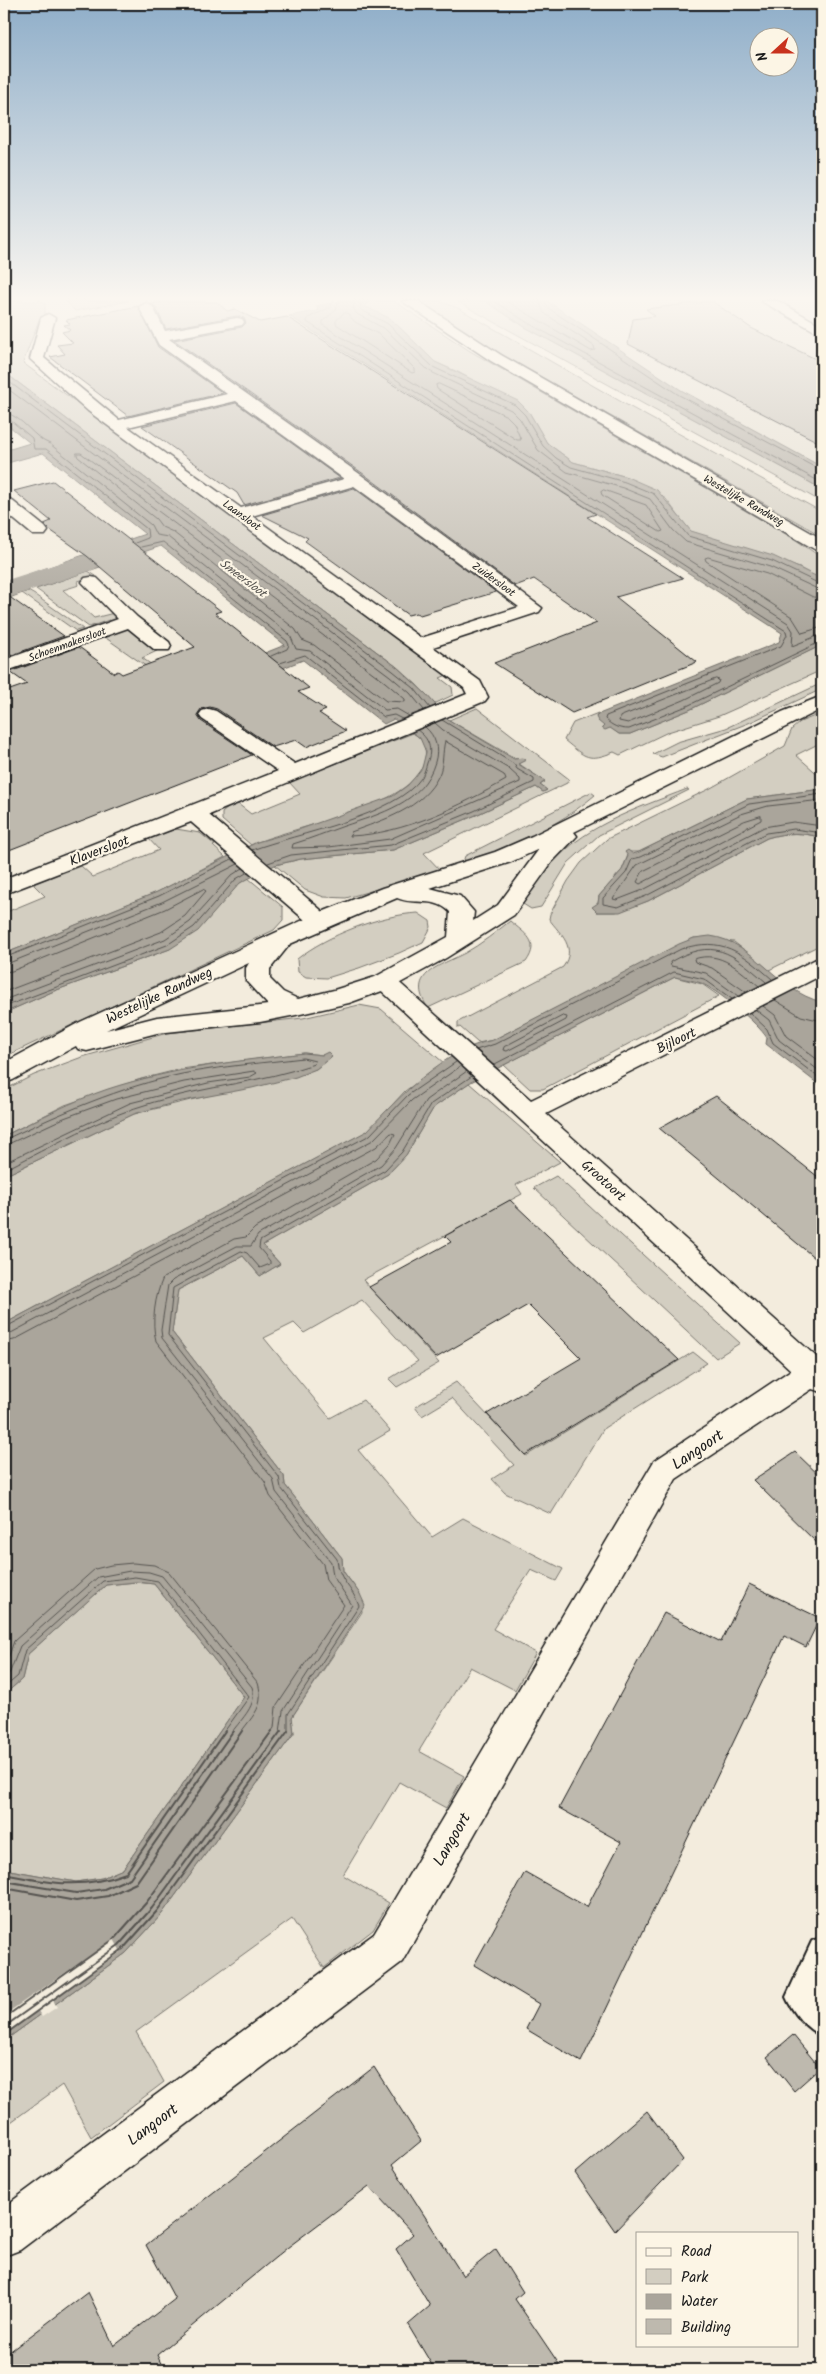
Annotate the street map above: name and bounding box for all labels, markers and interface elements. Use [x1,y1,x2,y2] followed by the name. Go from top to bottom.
[748,28,798,78] north arrow
[751,48,775,64] text: N
[700,470,787,531] street label: Westelijke Randweg
[218,496,265,536] street label: Laansloot
[215,554,272,604] water label: Smeersloot
[468,558,520,602] street label: Zuidersloot
[26,622,109,667] street label: Schoenmakersloot
[66,829,133,872] street label: Klaversloot
[103,962,216,1030] street label: Westelijke Randweg
[653,1022,701,1060] street label: Bijloort
[576,1154,631,1207] street label: Grootoort
[667,1423,730,1477] street label: Langoort
[427,1808,478,1871] street label: Langoort
[122,2097,184,2153] street label: Langoort
[636,2232,798,2346] legend
[681,2240,712,2264] text: Road
[681,2266,709,2290] text: Park
[681,2290,718,2314] text: Water
[681,2316,731,2340] text: Building

